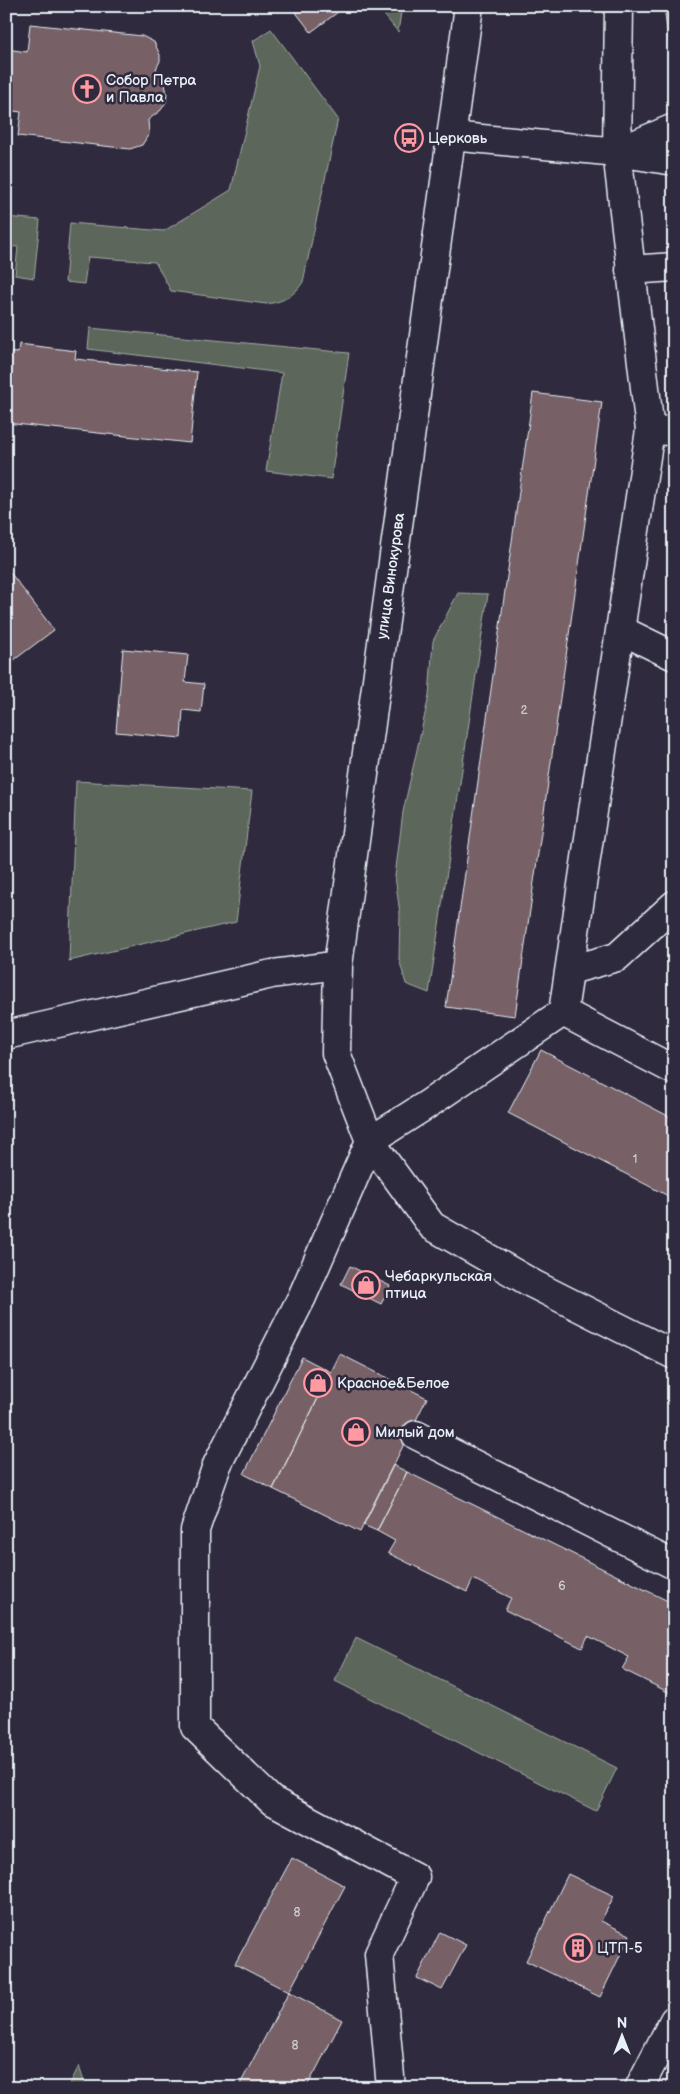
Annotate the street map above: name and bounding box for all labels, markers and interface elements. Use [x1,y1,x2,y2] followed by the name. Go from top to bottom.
[106,71,197,107] place label: Собор Петра и Павла
[72,74,102,104] church icon: Собор Петра и Павла
[394,123,424,153] bus stop icon: Церковь
[428,129,488,148] place label: Церковь
[373,511,409,641] street label: улица Винокурова
[520,703,528,718] house number: 2
[633,1152,637,1167] house number: 1
[385,1267,492,1303] place label: Чебаркульская птица
[351,1270,381,1300] shop icon: Чебаркульская птица
[303,1368,333,1398] shop icon: Красное&Белое
[337,1374,449,1393] place label: Красное&Белое
[341,1417,371,1447] shop icon: Милый дом
[375,1423,455,1442] place label: Милый дом
[558,1579,566,1594] house number: 6
[294,1905,301,1920] house number: 8
[563,1933,593,1963] building icon: ЦТП-5
[597,1939,643,1958] place label: ЦТП-5
[598,2012,648,2062] north arrow
[617,2015,627,2032] text: N
[292,2038,299,2053] house number: 8

